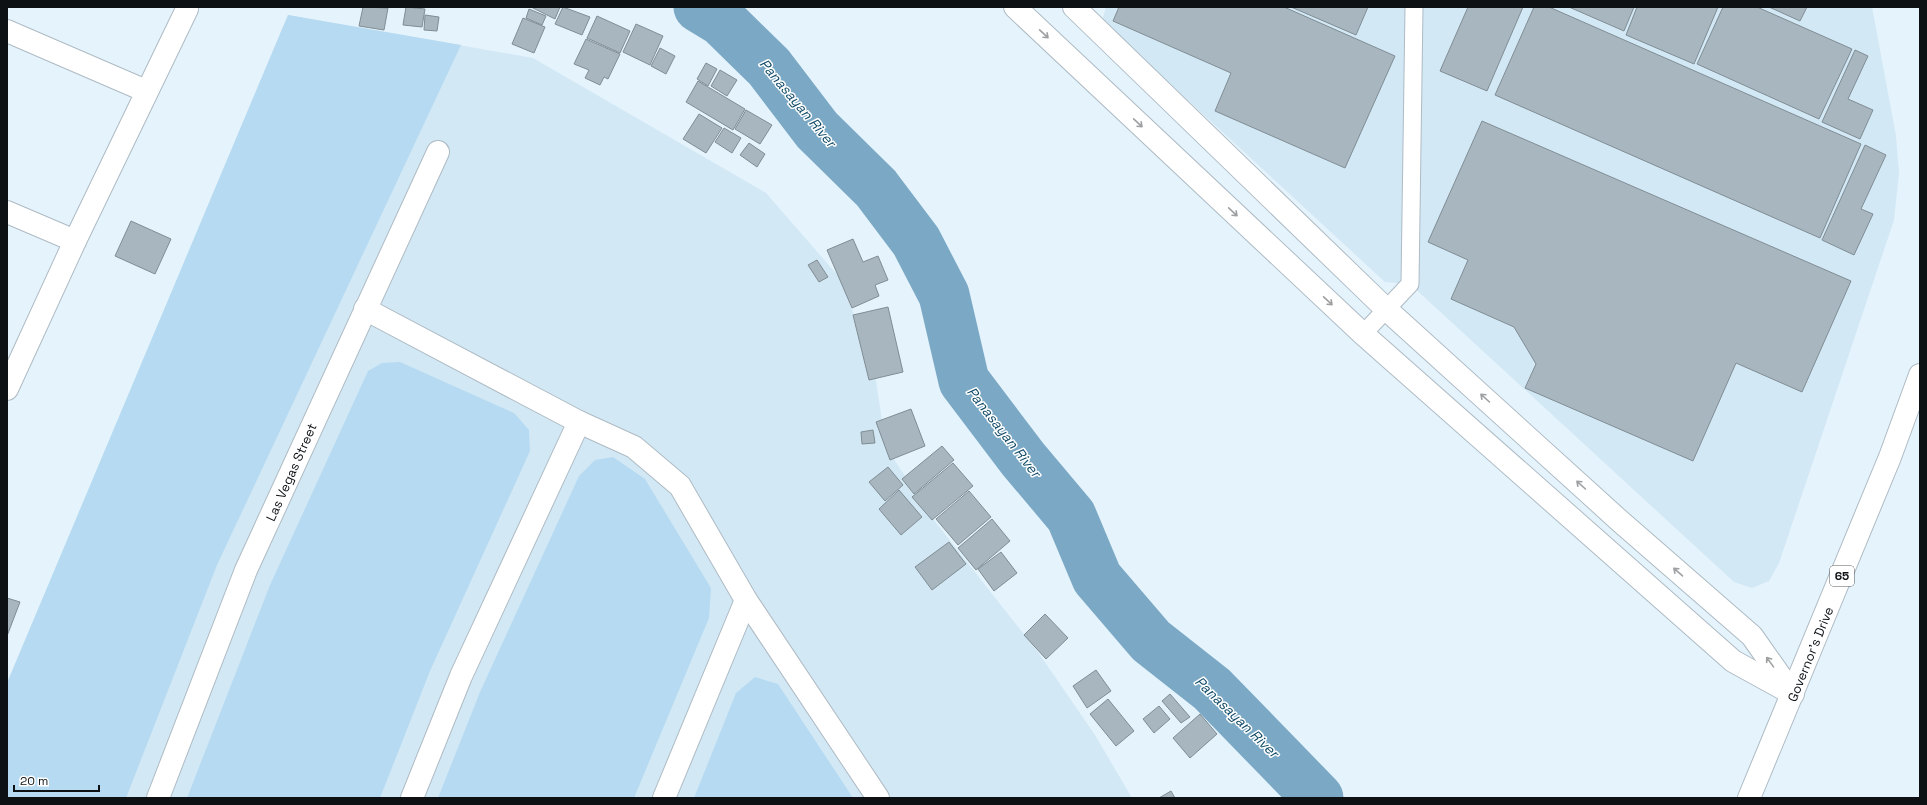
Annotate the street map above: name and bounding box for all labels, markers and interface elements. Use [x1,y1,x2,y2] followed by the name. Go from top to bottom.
[1038,29,1048,38] one-way arrow
[756,55,841,152] water label: Panasayan River
[1133,118,1143,128] one-way arrow
[1228,207,1238,217] one-way arrow
[1322,296,1332,305] one-way arrow
[963,383,1046,482] water label: Panasayan River
[1480,394,1490,403] one-way arrow
[262,421,321,524] street label: Las Vegas Street
[1576,481,1586,490] one-way arrow
[1830,566,1854,586] road number: 65
[1673,567,1684,576] one-way arrow
[1784,604,1837,704] street label: Governor's Drive
[1766,657,1775,668] one-way arrow
[1191,672,1284,763] water label: Panasayan River
[14,767,99,793] scale bar
[20,773,48,789] text: 20 m

